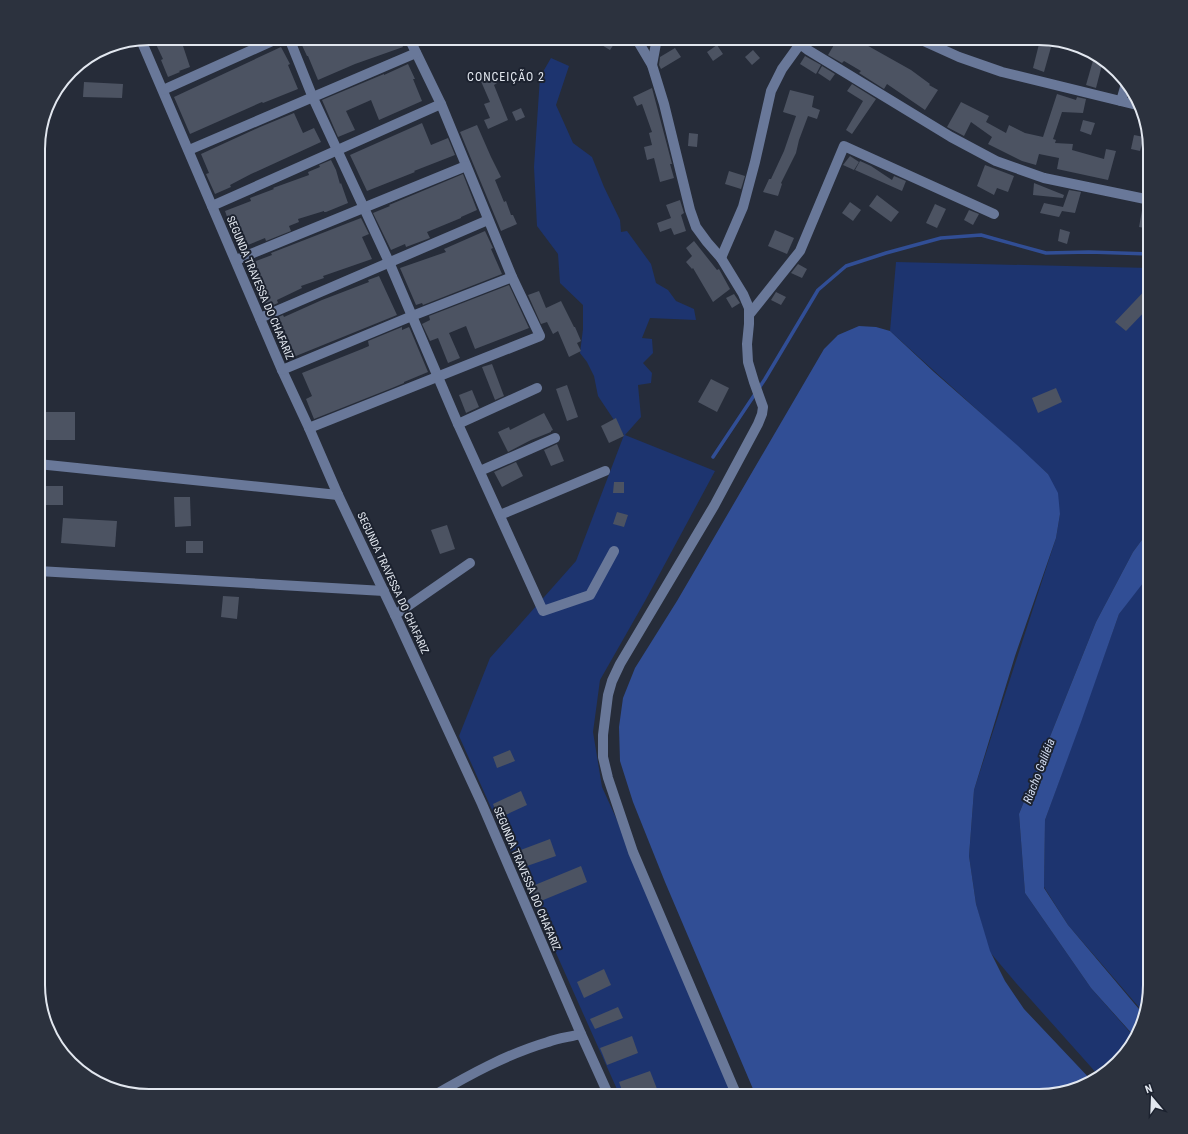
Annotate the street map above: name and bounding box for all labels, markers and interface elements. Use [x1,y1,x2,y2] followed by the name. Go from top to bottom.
[467,68,545,84] district label: CONCEIÇÃO 2
[224,214,296,362] street label: SEGUNDA TRAVESSA DO CHAFARIZ
[354,510,432,656] street label: SEGUNDA TRAVESSA DO CHAFARIZ
[1020,737,1058,805] water label: Riacho Galiléia
[491,805,563,953] street label: SEGUNDA TRAVESSA DO CHAFARIZ
[1132,1078,1172,1118] north arrow
[1144,1082,1154,1096] text: N

